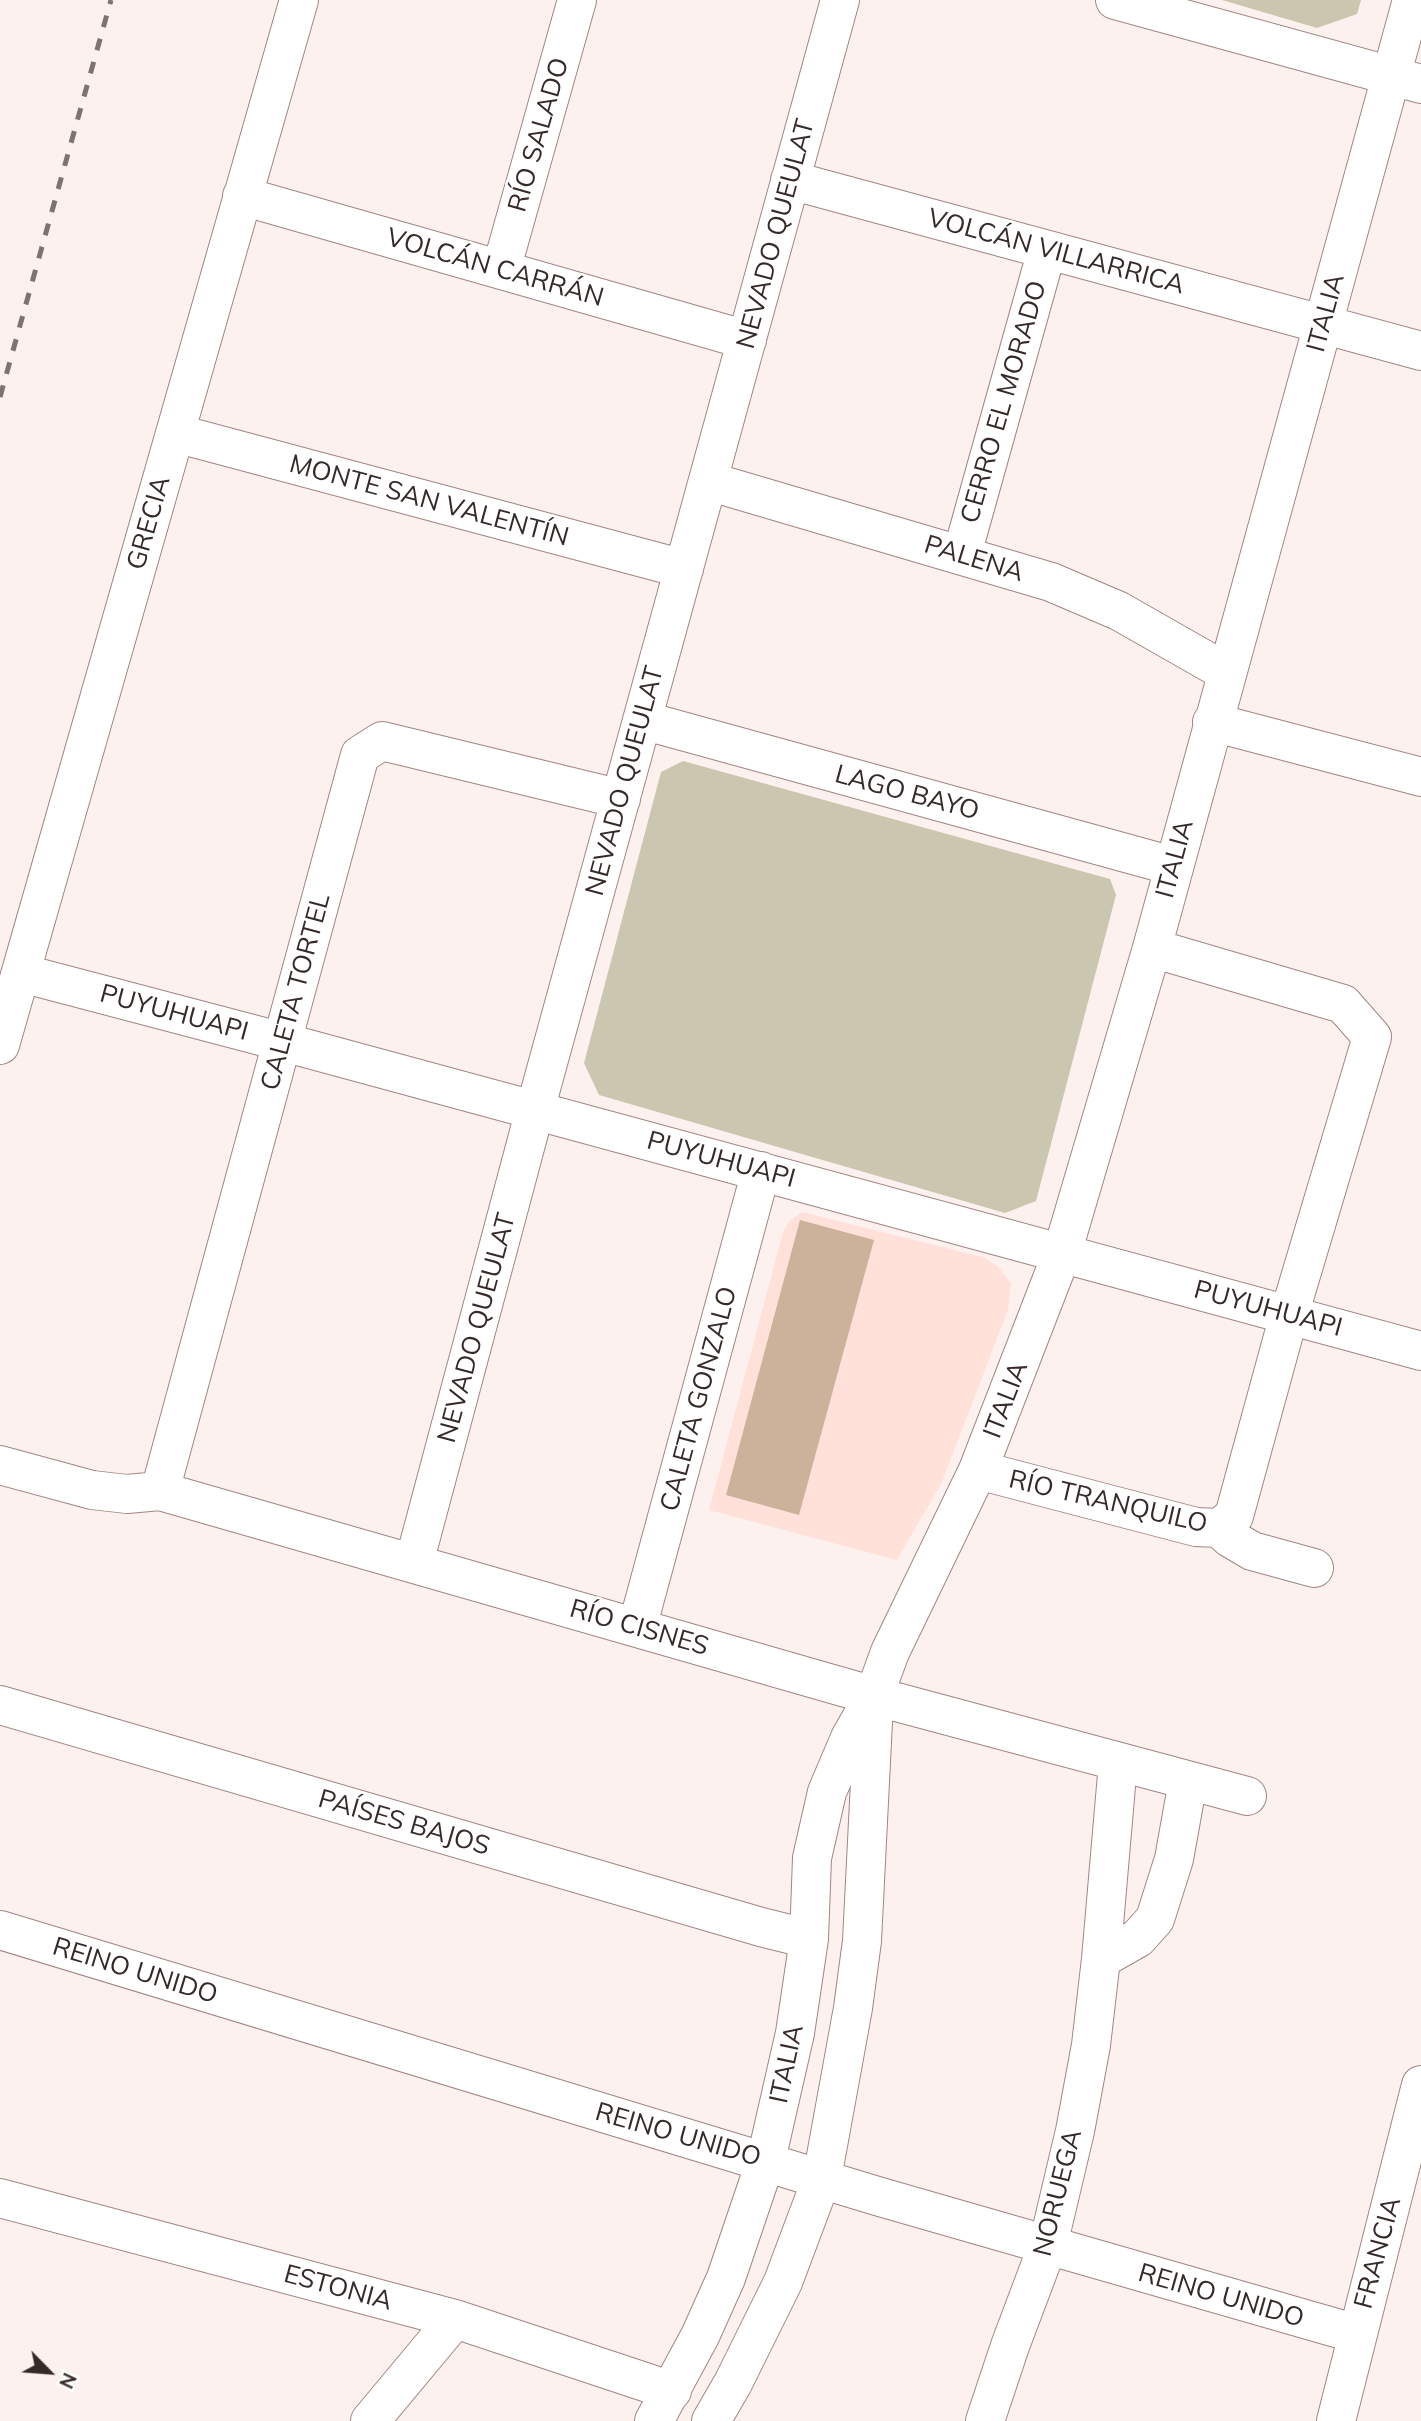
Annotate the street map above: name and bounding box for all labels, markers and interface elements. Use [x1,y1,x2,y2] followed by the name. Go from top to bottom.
[502,54,576,216] street label: RÍO SALADO
[730,116,822,352] street label: NEVADO QUEULAT
[924,203,1188,301] street label: VOLCÁN VILLARRICA
[383,222,607,314] street label: VOLCÁN CARRÁN
[1301,271,1351,355] street label: ITALIA
[954,277,1054,527] street label: CERRO EL MORADO
[286,449,572,553] street label: MONTE SAN VALENTÍN
[121,473,177,573] street label: GRECIA
[921,529,1027,589] street label: PALENA
[579,663,671,899] street label: NEVADO QUEULAT
[832,759,982,827] street label: LAGO BAYO
[1150,817,1200,901] street label: ITALIA
[255,890,337,1094] street label: CALETA TORTEL
[96,978,252,1048] street label: PUYUHUAPI
[643,1125,799,1195] street label: PUYUHUAPI
[431,1210,523,1446] street label: NEVADO QUEULAT
[1190,1274,1346,1344] street label: PUYUHUAPI
[654,1283,744,1515] street label: CALETA GONZALO
[977,1357,1035,1443] street label: ITALIA
[1006,1464,1210,1540] street label: RÍO TRANQUILO
[566,1593,712,1663] street label: RÍO CISNES
[315,1784,493,1862] street label: PAÍSES BAJOS
[49,1931,221,2011] street label: REINO UNIDO
[763,2022,811,2106] street label: ITALIA
[592,2096,764,2174] street label: REINO UNIDO
[1027,2126,1089,2260] street label: NORUEGA
[1348,2194,1408,2312] street label: FRANCIA
[1135,2257,1307,2335] street label: REINO UNIDO
[280,2259,396,2317] street label: ESTONIA
[14,2337,84,2407] north arrow
[54,2369,82,2392] text: N

